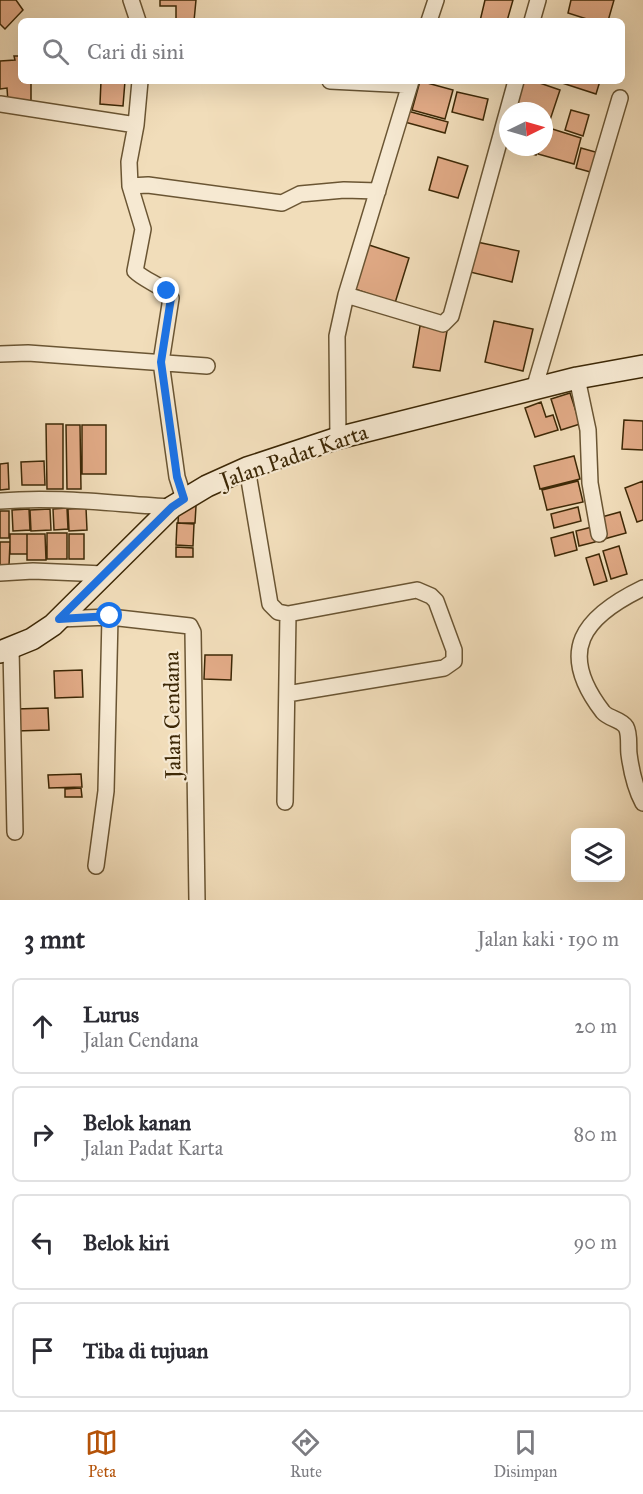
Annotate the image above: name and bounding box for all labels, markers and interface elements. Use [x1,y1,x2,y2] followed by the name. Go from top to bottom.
[18,18,625,84] search box
[39,35,72,68] icon: search
[87,38,184,65] text: Cari di sini
[499,102,553,156] north arrow
[153,277,179,303] route end
[215,418,372,495] street label: Jalan Padat Karta
[96,602,122,628] route start
[157,651,187,781] street label: Jalan Cendana
[571,828,625,882] map controls
[571,828,625,882] button: layers
[24,923,85,955] text: 3 mnt
[477,927,619,951] text: Jalan kaki · 190 m
[83,1001,139,1028] text: Lurus
[26,1010,59,1043] icon: ahead
[574,1014,617,1038] text: 20 m
[83,1028,199,1052] text: Jalan Cendana
[83,1109,191,1136] text: Belok kanan
[26,1118,59,1151] icon: right
[574,1122,617,1146] text: 80 m
[83,1136,223,1160] text: Jalan Padat Karta
[26,1226,59,1259] icon: left
[83,1229,169,1256] text: Belok kiri
[574,1230,617,1254] text: 90 m
[26,1334,59,1367] icon: arrive
[83,1337,208,1364] text: Tiba di tujuan
[85,1426,118,1481] tab: Peta
[289,1426,322,1481] tab: Rute
[493,1426,558,1481] tab: Disimpan

